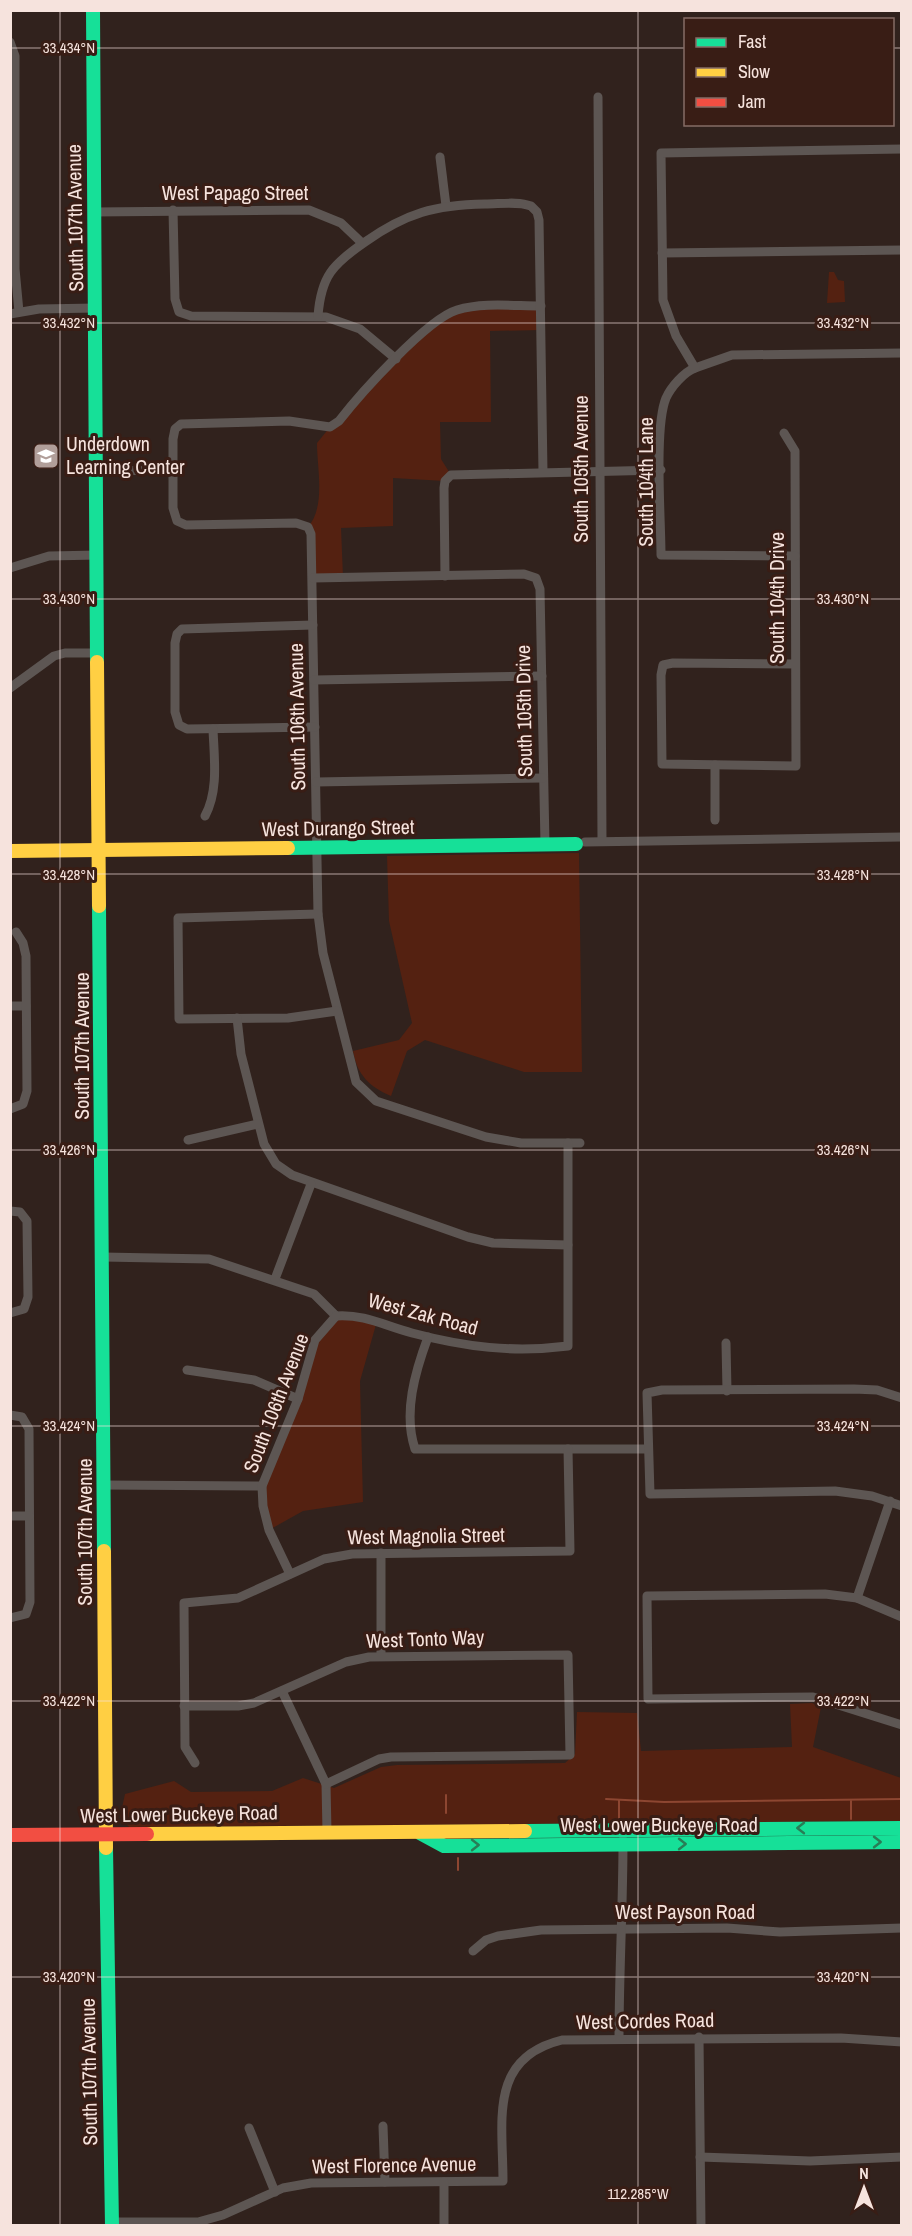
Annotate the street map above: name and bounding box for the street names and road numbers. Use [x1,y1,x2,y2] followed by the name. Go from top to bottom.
[60,144,89,292] street label: South 107th Avenue
[162,179,309,206] street label: West Papago Street
[567,395,594,543] street label: South 105th Avenue
[632,417,659,547] street label: South 104th Lane
[763,532,790,664] street label: South 104th Drive
[282,643,311,791] street label: South 106th Avenue
[509,645,538,777] street label: South 105th Drive
[261,813,415,842] street label: West Durango Street
[68,972,95,1120] street label: South 107th Avenue
[365,1286,481,1341] street label: West Zak Road
[237,1329,315,1476] street label: South 106th Avenue
[71,1458,98,1606] street label: South 107th Avenue
[347,1521,505,1550] street label: West Magnolia Street
[365,1623,485,1654] street label: West Tonto Way
[80,1798,278,1829] street label: West Lower Buckeye Road
[560,1811,758,1838] street label: West Lower Buckeye Road
[615,1898,755,1925] street label: West Payson Road
[74,1998,103,2146] street label: South 107th Avenue
[576,2006,714,2035] street label: West Cordes Road
[312,2150,476,2179] street label: West Florence Avenue

